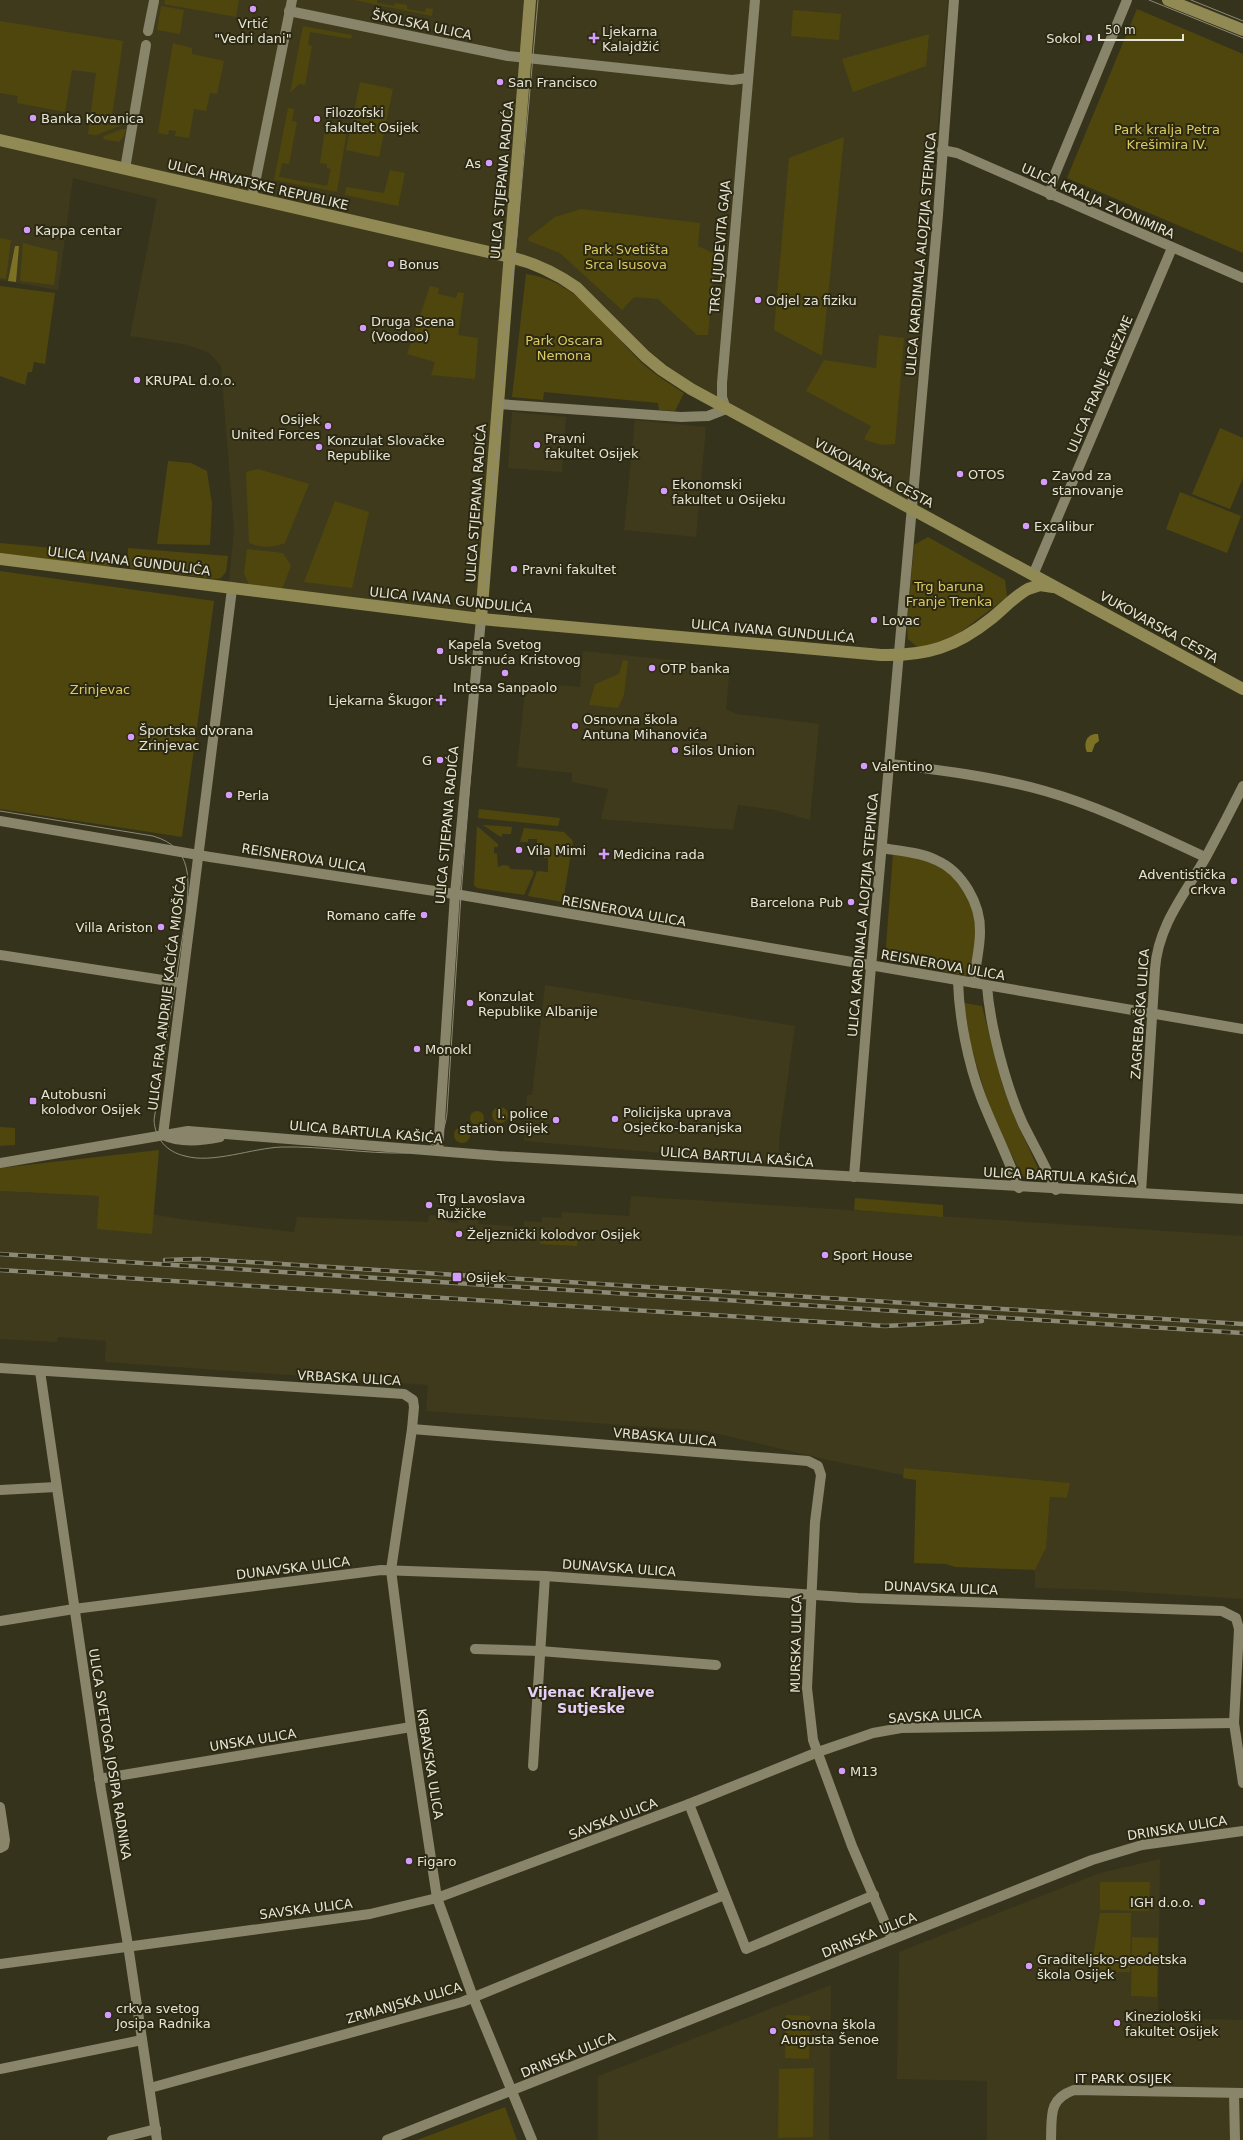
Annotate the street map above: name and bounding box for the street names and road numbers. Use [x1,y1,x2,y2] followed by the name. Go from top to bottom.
[371,7,473,43] street label: ŠKOLSKA ULICA
[488,100,516,260] street label: ULICA STJEPANA RADIĆA
[903,131,939,377] street label: ULICA KARDINALA ALOJZIJA STEPINCA
[166,157,350,213] street label: ULICA HRVATSKE REPUBLIKE
[1019,160,1177,242] street label: ULICA KRALJA ZVONIMIRA
[707,179,733,315] street label: TRG LJUDEVITA GAJA
[1064,313,1136,455] street label: ULICA FRANJE KREŽME
[463,423,489,583] street label: ULICA STJEPANA RADIĆA
[812,435,936,511] street label: VUKOVARSKA CESTA
[47,544,211,578] street label: ULICA IVANA GUNDULIĆA
[369,584,533,616] street label: ULICA IVANA GUNDULIĆA
[1097,588,1221,666] street label: VUKOVARSKA CESTA
[691,616,856,646] street label: ULICA IVANA GUNDULIĆA
[433,745,461,905] street label: ULICA STJEPANA RADIĆA
[845,792,881,1038] street label: ULICA KARDINALA ALOJZIJA STEPINCA
[241,841,367,875] street label: REISNEROVA ULICA
[145,875,189,1111] street label: ULICA FRA ANDRIJE KAČIĆA MIOŠIĆA
[561,893,687,929] street label: REISNEROVA ULICA
[880,947,1006,983] street label: REISNEROVA ULICA
[1128,948,1152,1080] street label: ZAGREBAČKA ULICA
[289,1118,443,1146] street label: ULICA BARTULA KAŠIĆA
[660,1144,814,1170] street label: ULICA BARTULA KAŠIĆA
[983,1164,1137,1188] street label: ULICA BARTULA KAŠIĆA
[297,1368,401,1388] street label: VRBASKA ULICA
[613,1425,717,1449] street label: VRBASKA ULICA
[235,1554,351,1582] street label: DUNAVSKA ULICA
[561,1557,677,1579] street label: DUNAVSKA ULICA
[884,1579,999,1597] street label: DUNAVSKA ULICA
[788,1595,804,1693] street label: MURSKA ULICA
[86,1647,134,1861] street label: ULICA SVETOGA JOSIPA RADNIKA
[888,1706,982,1726] street label: SAVSKA ULICA
[414,1708,446,1820] street label: KRBAVSKA ULICA
[209,1726,297,1754] street label: UNSKA ULICA
[567,1795,659,1843] street label: SAVSKA ULICA
[1126,1813,1228,1843] street label: DRINSKA ULICA
[259,1896,353,1922] street label: SAVSKA ULICA
[819,1909,919,1961] street label: DRINSKA ULICA
[344,1979,464,2027] street label: ZRMANJSKA ULICA
[518,2029,618,2081] street label: DRINSKA ULICA
[1075,2071,1172,2086] street label: IT PARK OSIJEK

